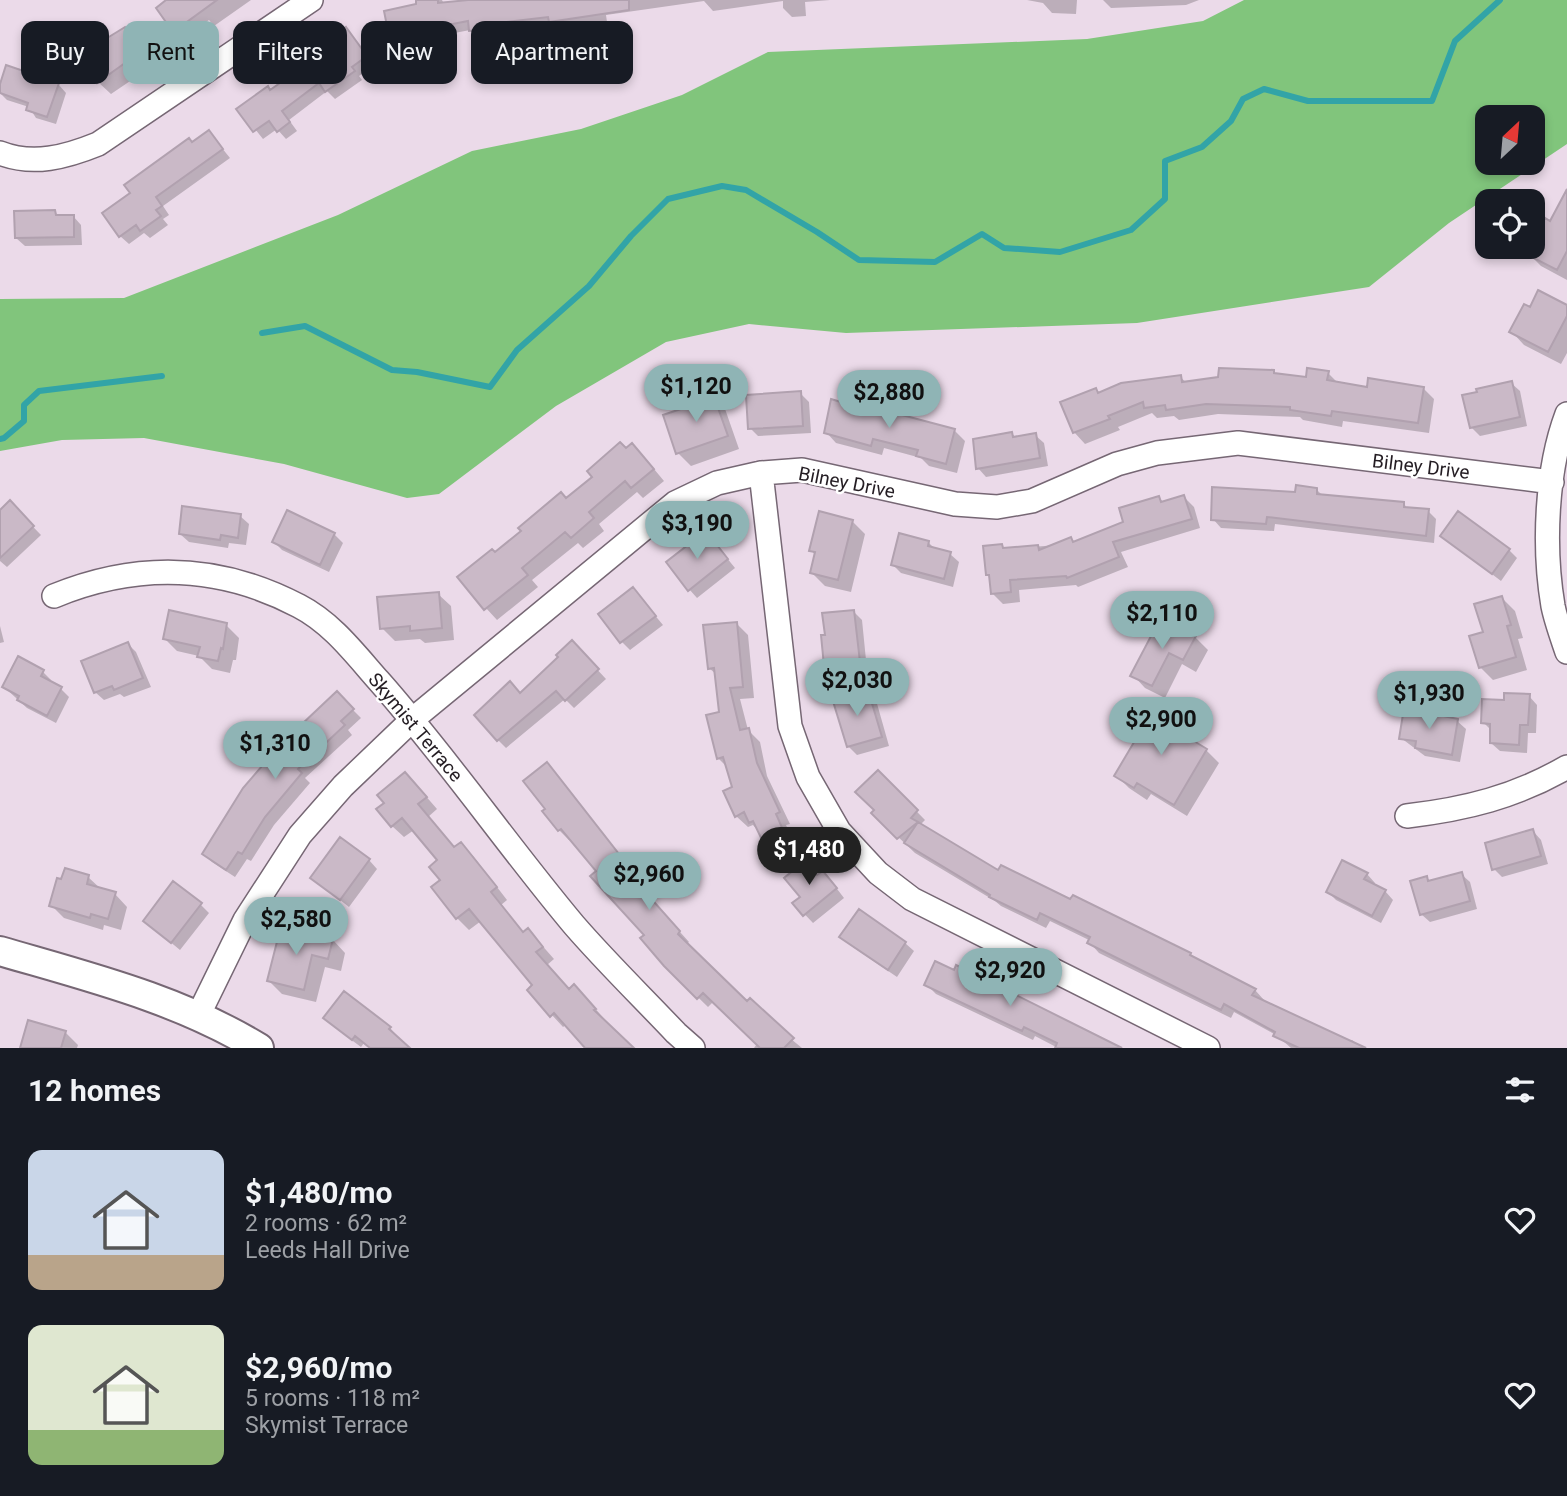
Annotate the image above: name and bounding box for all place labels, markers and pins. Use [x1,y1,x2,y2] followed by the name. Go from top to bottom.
[639,364,753,424] pin: $1,120
[832,370,946,430] pin: $2,880
[640,502,754,561] pin: $3,190
[1105,592,1219,651] pin: $2,110
[800,658,914,718] pin: $2,030
[1372,672,1486,731] pin: $1,930
[1104,698,1218,757] pin: $2,900
[218,722,332,781] pin: $1,310
[752,828,866,887] pin: $1,480
[592,852,706,912] pin: $2,960
[239,898,353,957] pin: $2,580
[953,948,1067,1008] pin: $2,920

